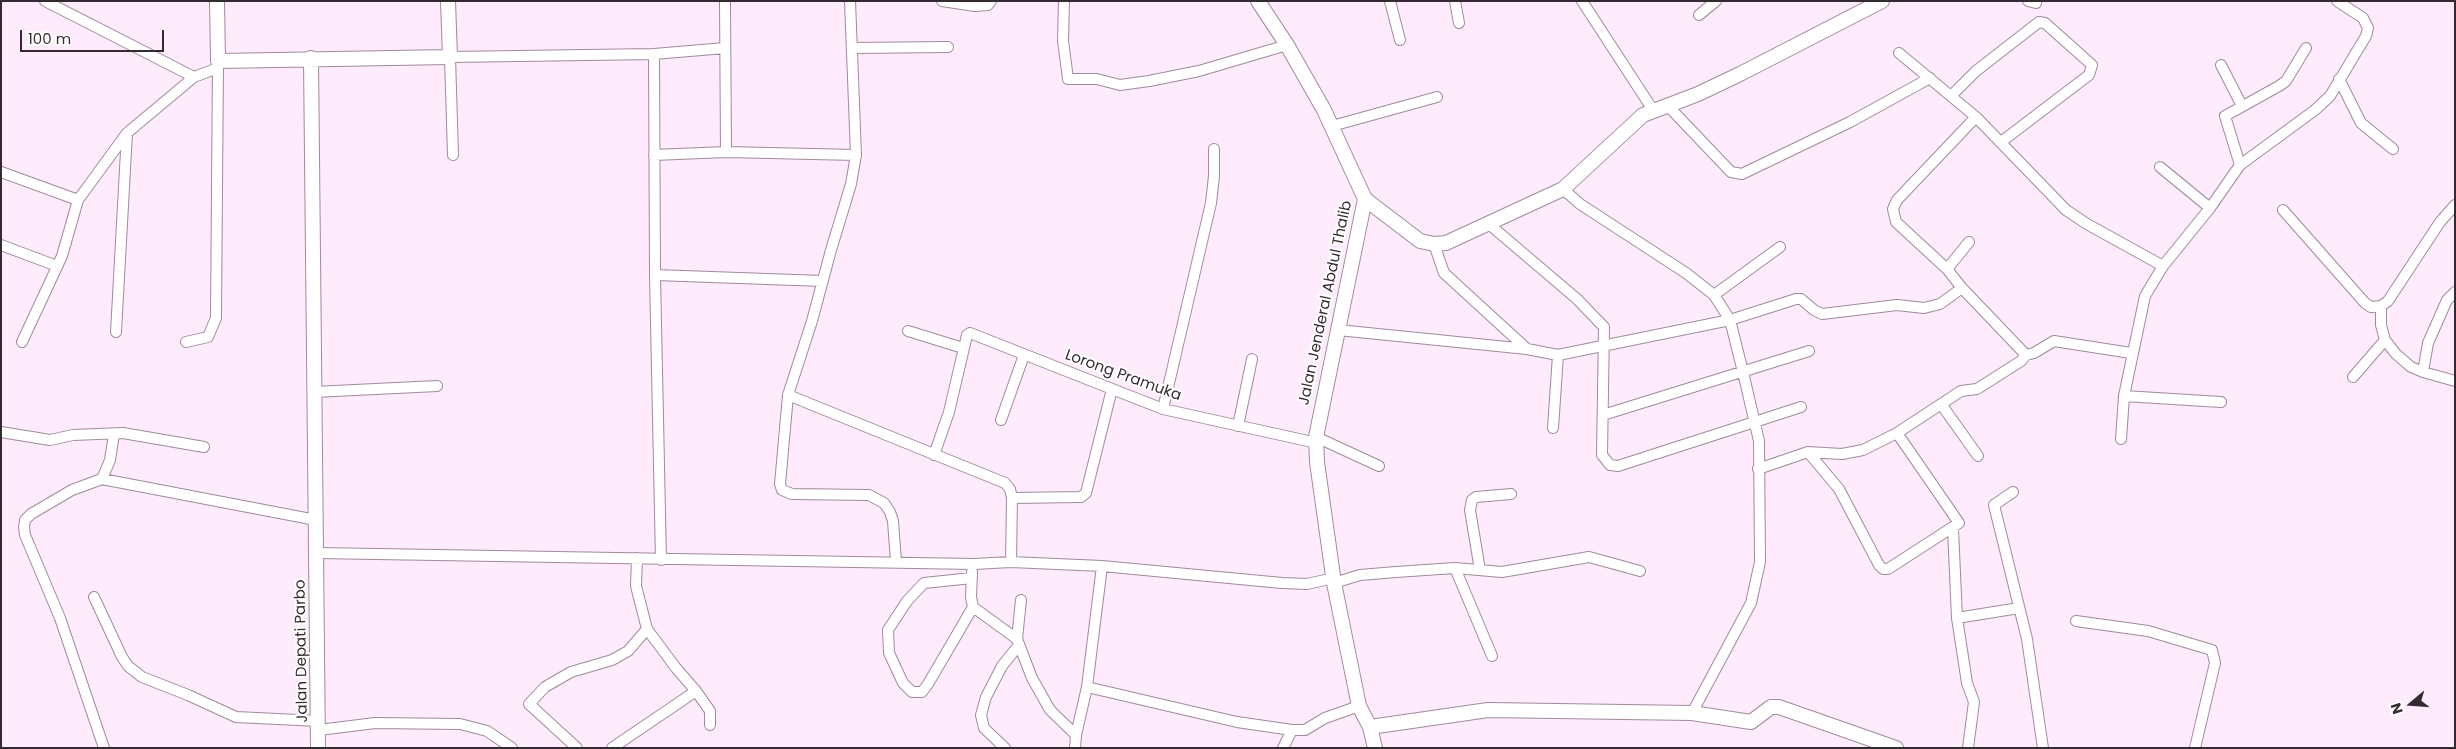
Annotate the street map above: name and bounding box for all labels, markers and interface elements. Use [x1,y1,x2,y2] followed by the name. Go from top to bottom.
[22,20,166,52] scale bar
[28,28,71,49] text: 100 m
[1296,199,1356,407] street label: Jalan Jenderal Abdul Thalib
[1062,347,1184,405] street label: Lorong Pramuka
[292,579,312,723] street label: Jalan Depati Parbo
[2386,679,2436,729] north arrow
[2386,701,2408,717] text: N

